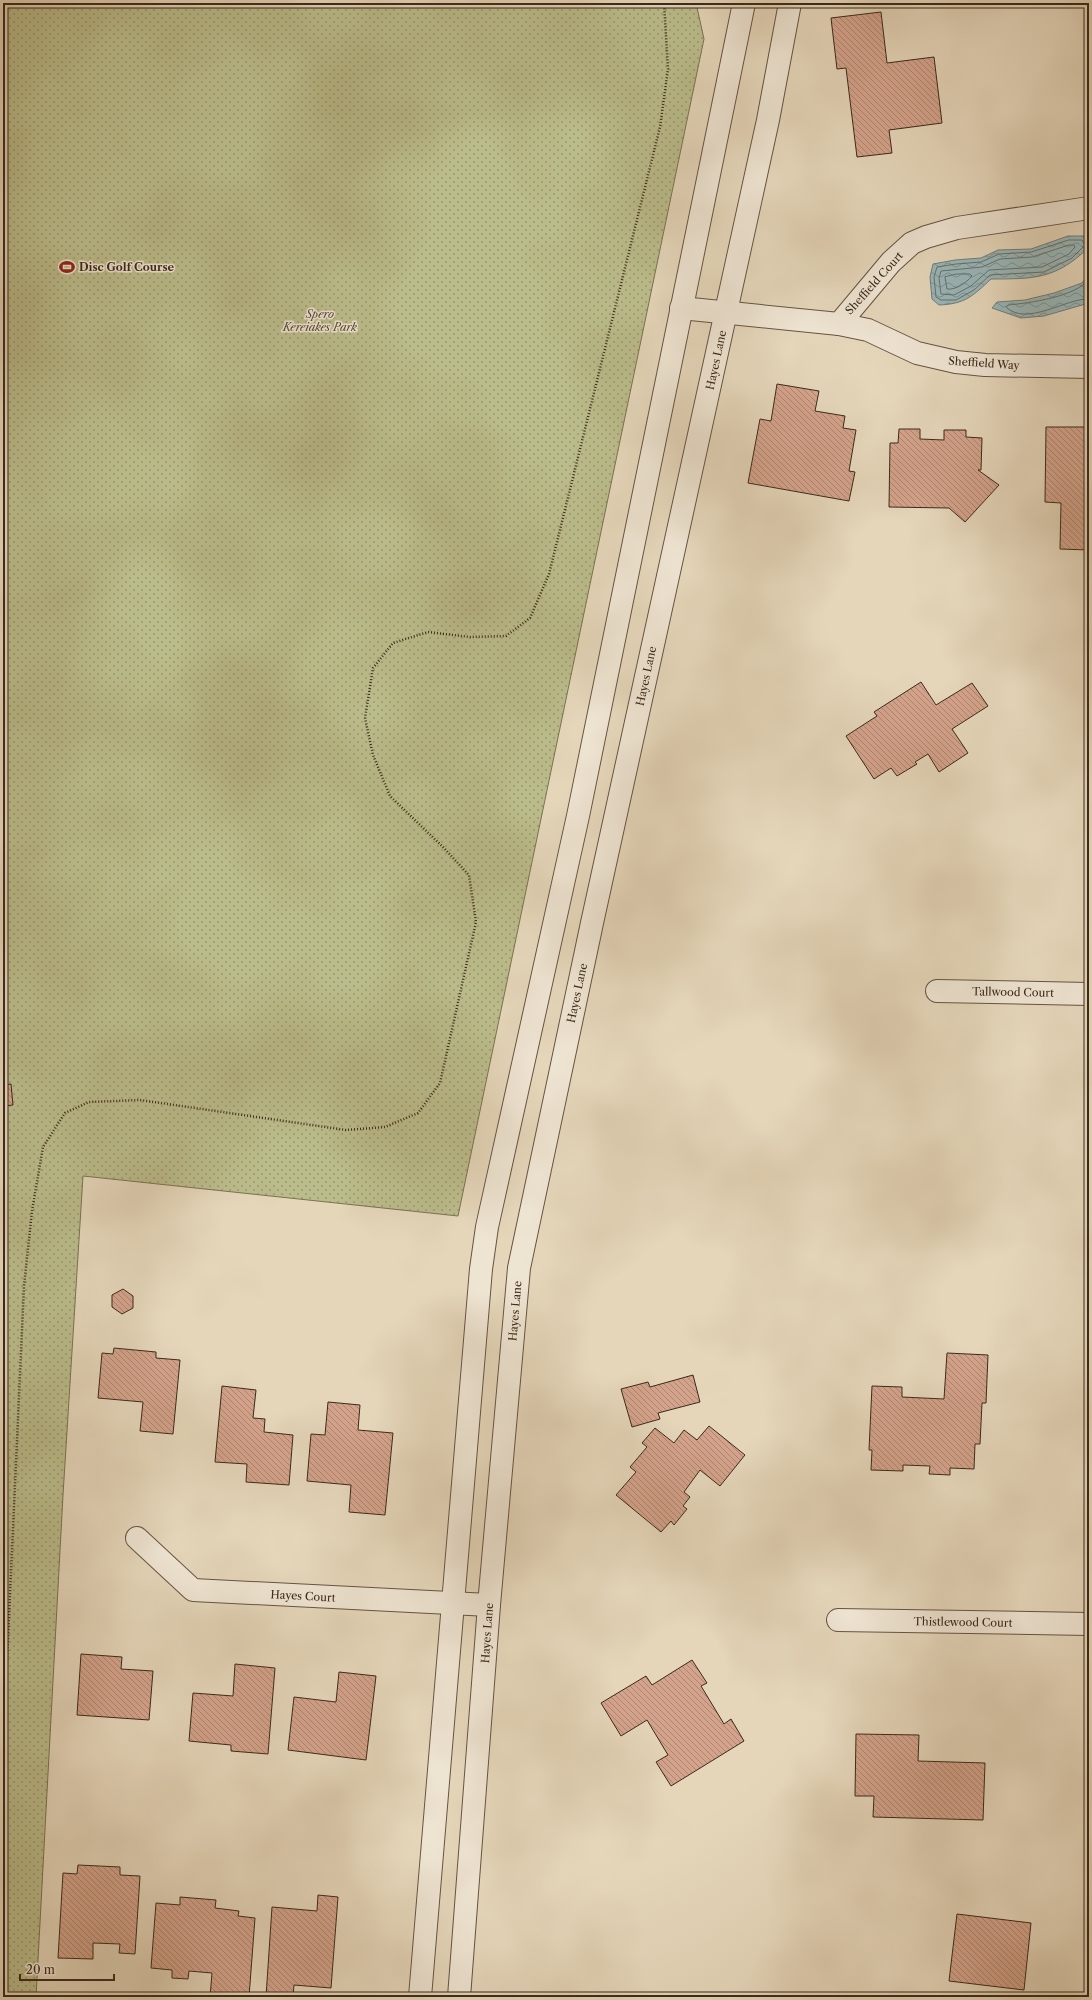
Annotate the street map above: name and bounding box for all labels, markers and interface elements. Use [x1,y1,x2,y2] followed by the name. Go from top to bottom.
[842,249,906,317] street label: Sheffield Court
[58,258,76,276] sports icon: Disc Golf Course
[79,260,175,274] place label: Disc Golf Course
[282,307,357,334] park label: Spero Kereiakes Park
[703,329,729,391] street label: Hayes Lane
[948,354,1021,373] street label: Sheffield Way
[633,645,659,707] street label: Hayes Lane
[564,962,590,1024] street label: Hayes Lane
[972,984,1054,1000] street label: Tallwood Court
[505,1280,525,1342] street label: Hayes Lane
[270,1587,336,1605] street label: Hayes Court
[478,1602,496,1664] street label: Hayes Lane
[913,1614,1013,1630] street label: Thistlewood Court
[20,1956,114,1982] scale bar
[26,1962,55,1977] text: 20 m

